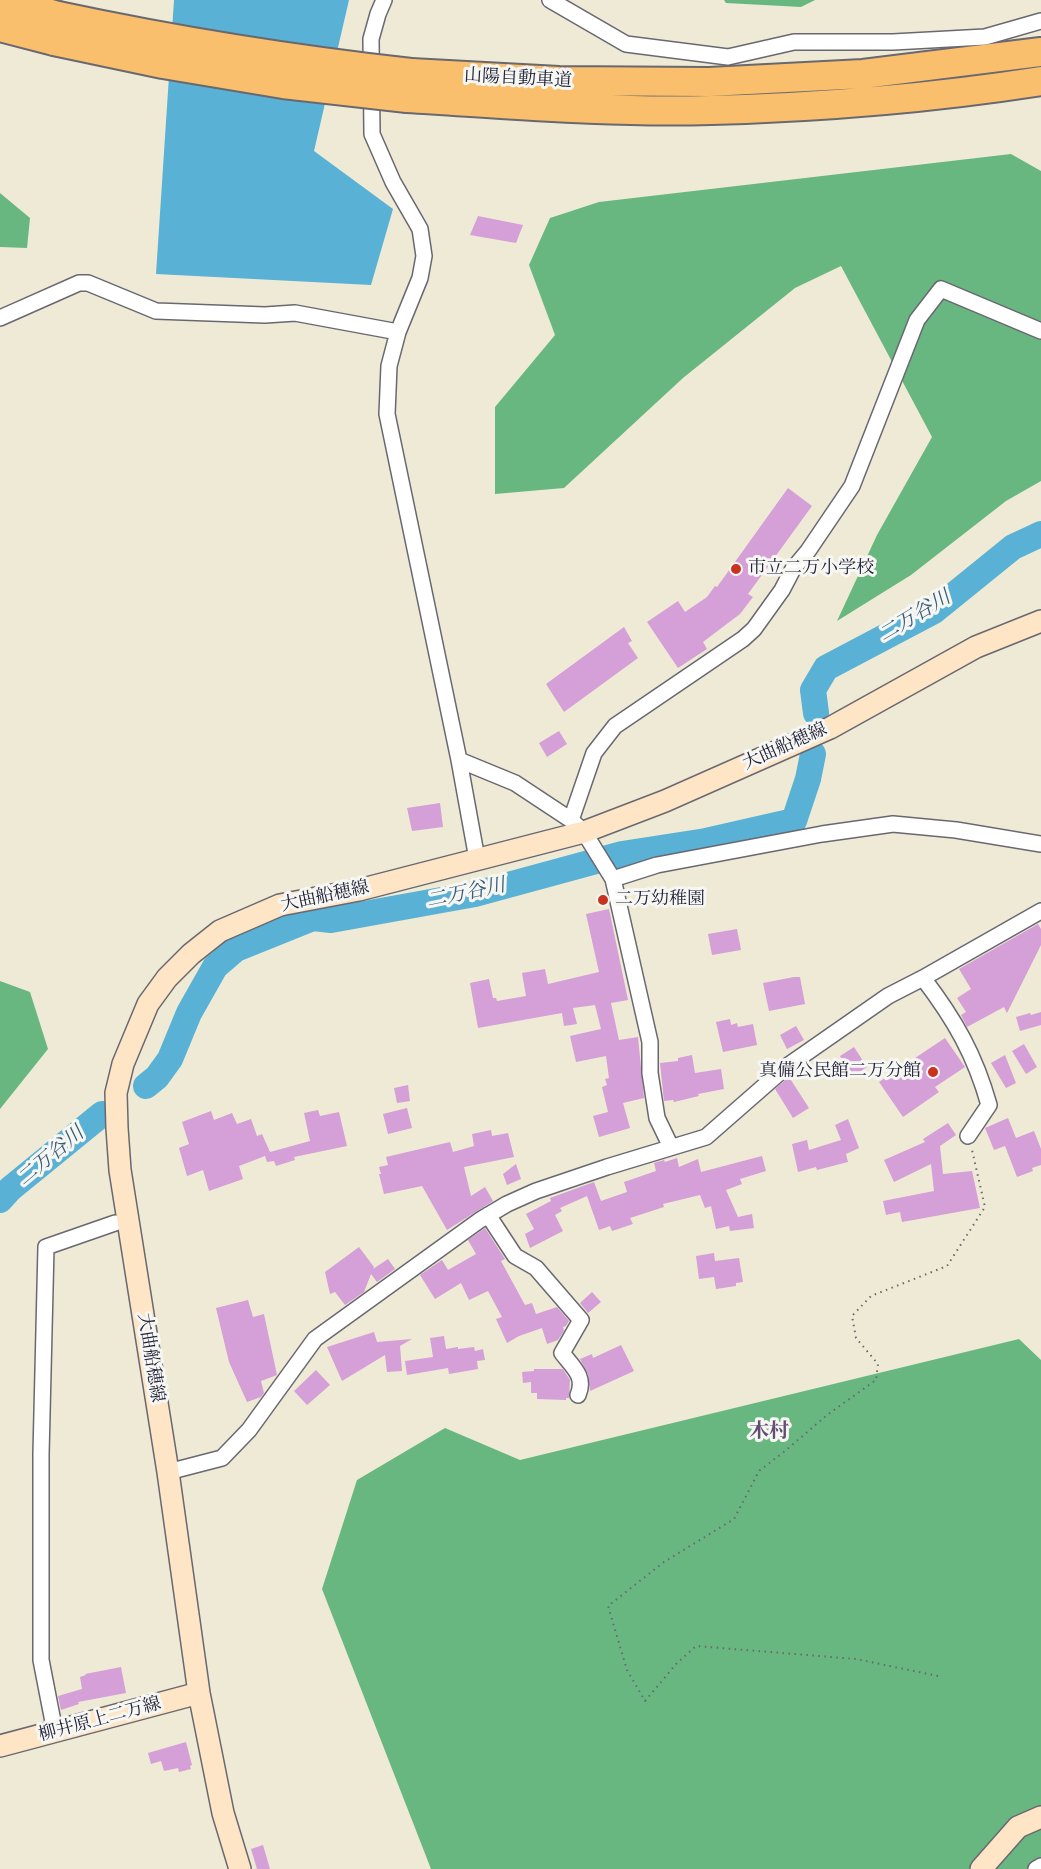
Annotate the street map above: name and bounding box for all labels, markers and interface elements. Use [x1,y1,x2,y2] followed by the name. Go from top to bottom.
[464,65,572,93] street label: 山陽自動車道
[748,558,874,580] place label: 市立二万小学校
[729,562,743,576] marker: 市立二万小学校
[875,586,955,648] water label: 二万谷川
[739,719,831,775] street label: 大曲船穂線
[424,874,508,914] water label: 二万谷川
[279,877,371,917] street label: 大曲船穂線
[615,889,705,911] place label: 二万幼稚園
[596,893,610,907] marker: 二万幼稚園
[759,1061,921,1083] place label: 真備公民館二万分館
[926,1065,940,1079] marker: 真備公民館二万分館
[13,1122,89,1192] water label: 二万谷川
[132,1312,168,1404] street label: 大曲船穂線
[749,1420,789,1444] district label: 木村
[36,1693,164,1747] street label: 柳井原上二万線

